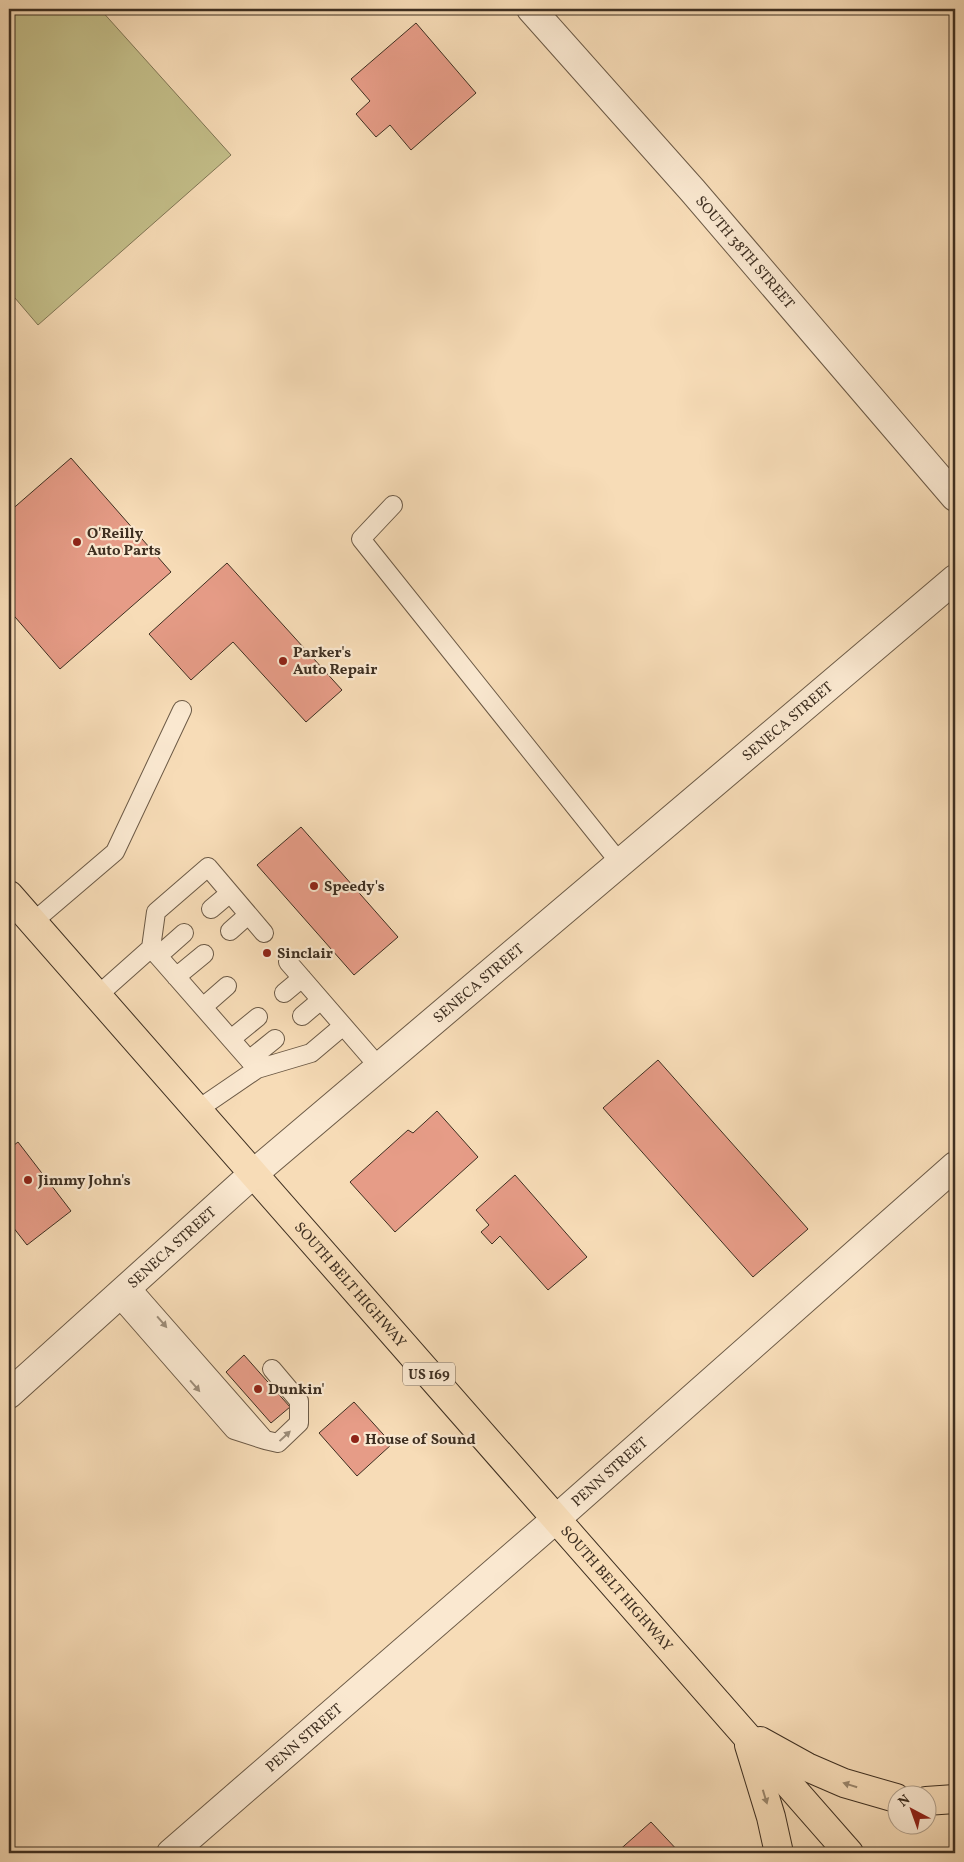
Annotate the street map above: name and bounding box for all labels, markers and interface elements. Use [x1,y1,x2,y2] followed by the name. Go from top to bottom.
[690,192,799,314] street label: SOUTH 38TH STREET
[87,524,161,562] place label: O'Reilly Auto Parts
[71,536,83,548] marker: O'Reilly Auto Parts
[293,643,377,681] place label: Parker's Auto Repair
[277,655,289,667] marker: Parker's Auto Repair
[738,677,839,767] street label: SENECA STREET
[324,877,385,898] place label: Speedy's
[308,880,320,892] marker: Speedy's
[429,939,530,1029] street label: SENECA STREET
[277,944,333,965] place label: Sinclair
[261,947,273,959] marker: Sinclair
[37,1171,131,1192] place label: Jimmy John's
[22,1174,34,1186] marker: Jimmy John's
[124,1203,222,1294] street label: SENECA STREET
[288,1218,411,1353] street label: SOUTH BELT HIGHWAY
[156,1315,167,1328] one-way arrow
[403,1362,455,1386] road number: US 169
[189,1379,201,1391] one-way arrow
[268,1380,325,1401] place label: Dunkin'
[252,1383,264,1395] marker: Dunkin'
[279,1430,291,1442] one-way arrow
[365,1430,476,1451] place label: House of Sound
[349,1433,361,1445] marker: House of Sound
[568,1433,653,1513] street label: PENN STREET
[555,1522,677,1657] street label: SOUTH BELT HIGHWAY
[262,1699,348,1778] street label: PENN STREET
[842,1780,857,1788] one-way arrow
[886,1784,936,1834] north arrow
[761,1790,769,1805] one-way arrow
[894,1791,915,1812] text: N

